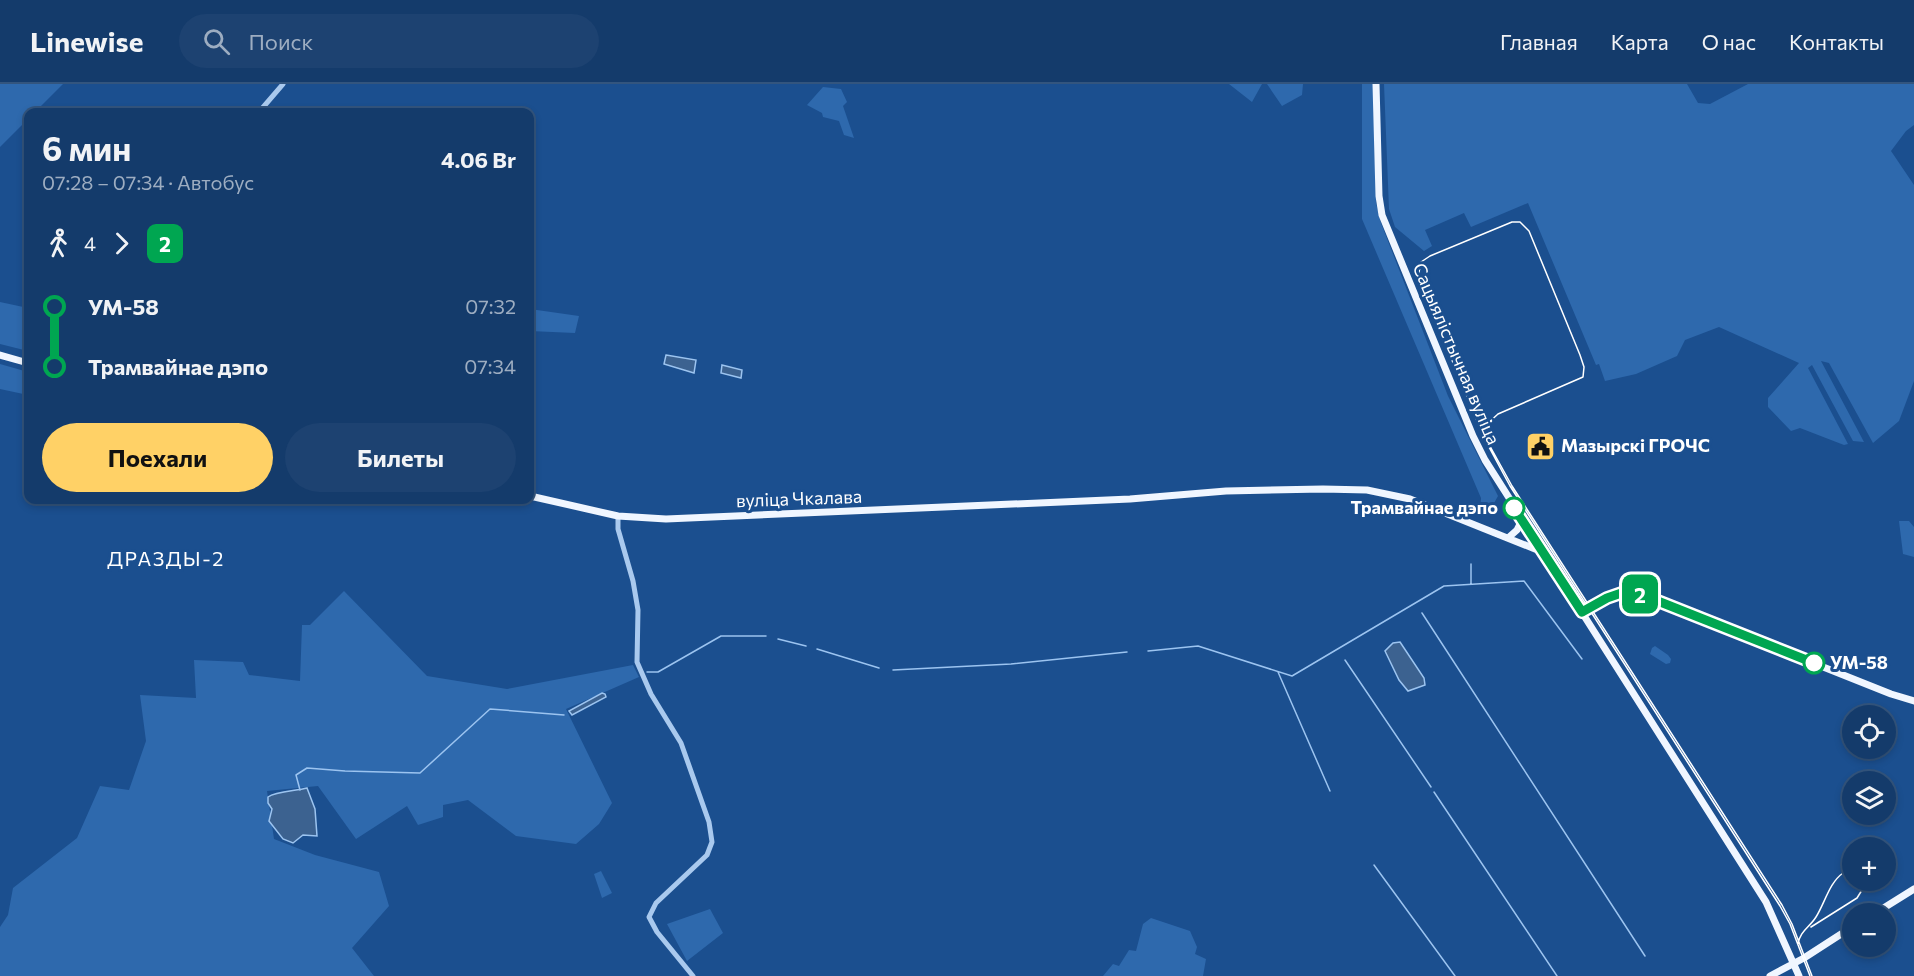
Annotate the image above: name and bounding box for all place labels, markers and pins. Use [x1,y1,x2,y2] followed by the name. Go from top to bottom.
[1524,430,1556,462] public building icon: Мазырскі ГРОЧС
[1561,434,1710,456] place label: Мазырскі ГРОЧС
[1351,496,1498,518] place label: Трамвайнае дэпо
[1503,497,1525,519] marker: Трамвайнае дэпо
[1830,651,1888,673] place label: УМ-58
[1803,652,1825,674] marker: УМ-58

